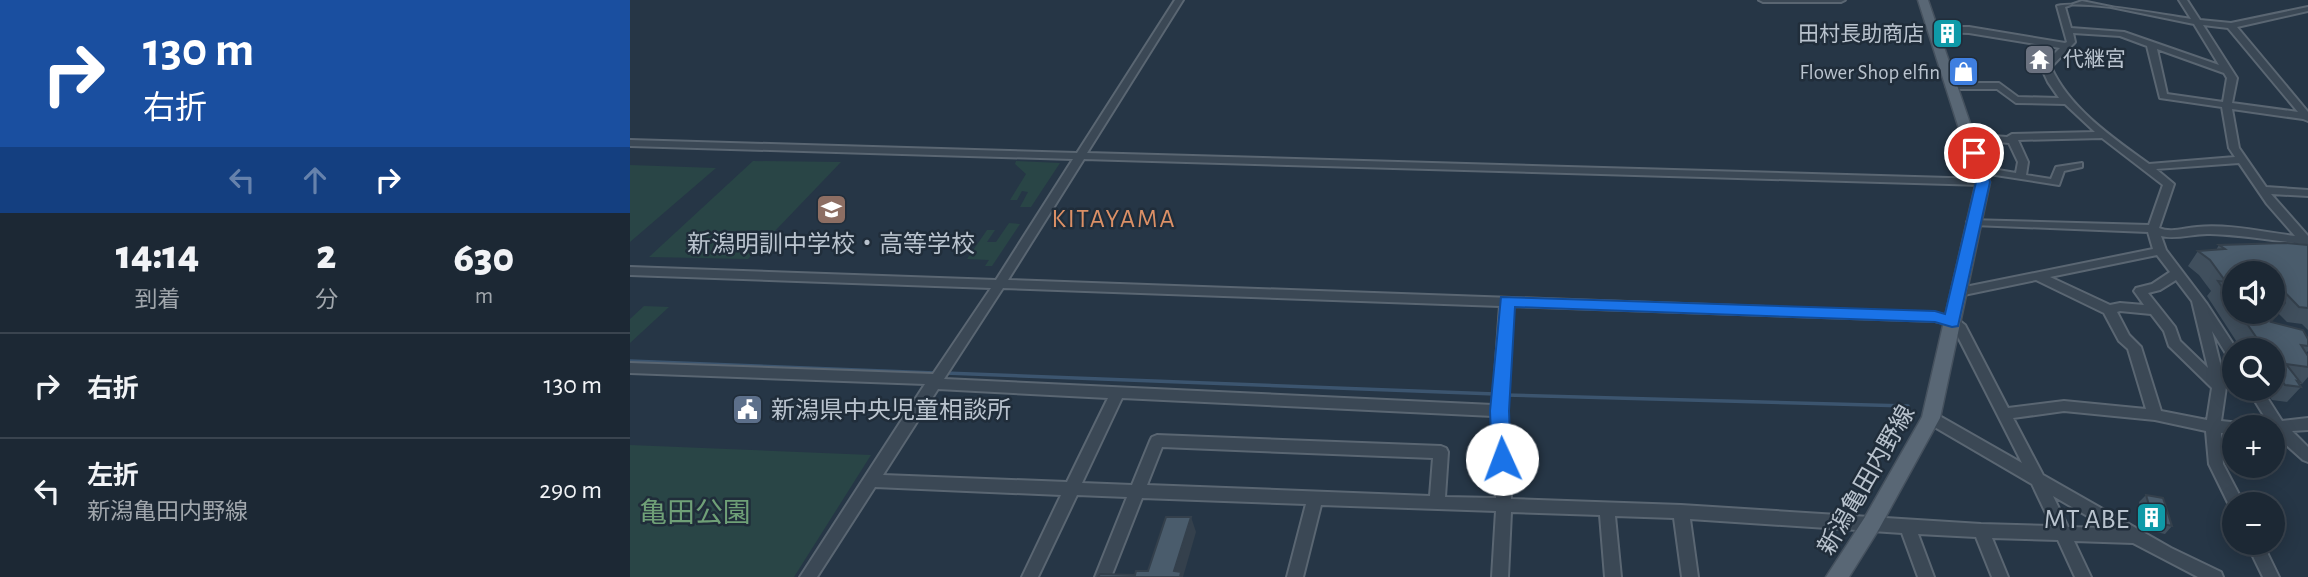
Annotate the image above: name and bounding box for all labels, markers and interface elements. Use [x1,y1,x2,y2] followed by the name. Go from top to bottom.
[1930,17,1964,51] building icon: 田村長助商店
[1798,23,1924,45] place label: 田村長助商店
[143,26,254,75] text: 130 m
[28,28,119,119] icon: right
[2023,42,2057,76] temple icon: 代継宮
[2063,48,2126,70] place label: 代継宮
[1946,55,1980,89] shop icon: Flower Shop elfin
[1799,62,1940,83] place label: Flower Shop elfin
[143,92,207,124] text: 右折
[1944,123,2004,183] pin
[1955,134,1993,172] icon: arrive
[223,161,261,199] icon: left
[296,161,334,199] icon: ahead
[369,161,407,199] icon: right
[814,193,848,227] school or university icon: 新潟明訓中学校・高等学校
[1052,206,1176,232] district label: KITAYAMA
[687,231,975,257] place label: 新潟明訓中学校・高等学校
[116,234,199,276] text: 14:14
[316,234,336,276] text: 2
[454,237,514,279] text: 630
[2222,261,2285,555] map controls
[2222,261,2285,324] button: sound
[475,285,493,308] text: m
[134,289,180,312] text: 到着
[315,289,338,312] text: 分
[2222,338,2285,401] button: search
[28,367,66,405] icon: right
[544,372,602,398] text: 130 m
[87,376,139,402] text: 右折
[731,393,765,427] public building icon: 新潟県中央児童相談所
[771,397,1011,423] place label: 新潟県中央児童相談所
[1813,401,1919,559] street label: 新潟亀田内野線
[2222,415,2285,478] button: +
[1465,422,1539,496] position arrow
[87,463,139,489] text: 左折
[28,472,66,510] icon: left
[539,477,602,503] text: 290 m
[2222,492,2285,555] button: −
[639,498,751,528] park label: 亀田公園
[87,501,248,524] text: 新潟亀田内野線
[2135,501,2169,535] building icon: MT ABE
[2044,506,2129,534] place label: MT ABE

